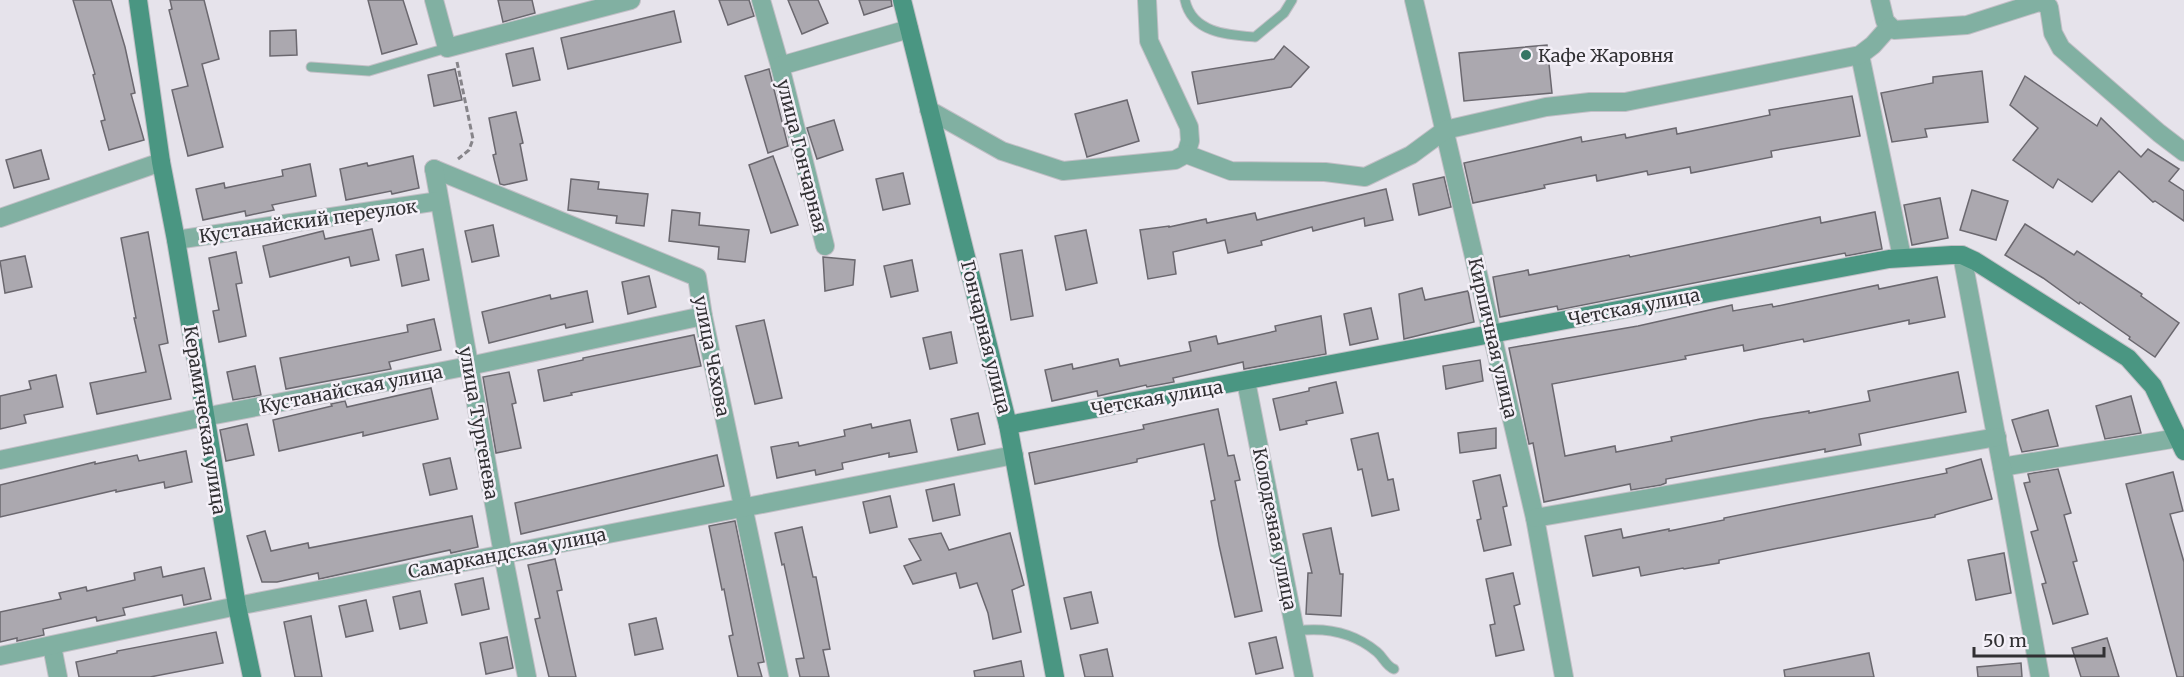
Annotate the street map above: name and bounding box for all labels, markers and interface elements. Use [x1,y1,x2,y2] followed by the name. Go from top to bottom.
[1538,44,1674,67] place label: Кафе Жаровня
[1519,48,1533,62] marker: Кафе Жаровня
[772,77,832,235] street label: улица Гончарная
[198,194,419,248] street label: Кустанайский переулок
[1463,255,1523,421] street label: Кирпичная улица
[956,258,1016,416] street label: Гончарная улица
[1566,283,1702,331] street label: Четская улица
[689,294,735,419] street label: улица Чехова
[179,324,231,516] street label: Керамическая улица
[454,345,504,501] street label: улица Тургенева
[257,360,445,418] street label: Кустанайская улица
[1089,375,1225,421] street label: Четская улица
[1248,446,1302,613] street label: Колодезная улица
[406,522,608,583] street label: Самаркандская улица
[1974,620,2104,658] scale bar
[1983,629,2027,652] text: 50 m

